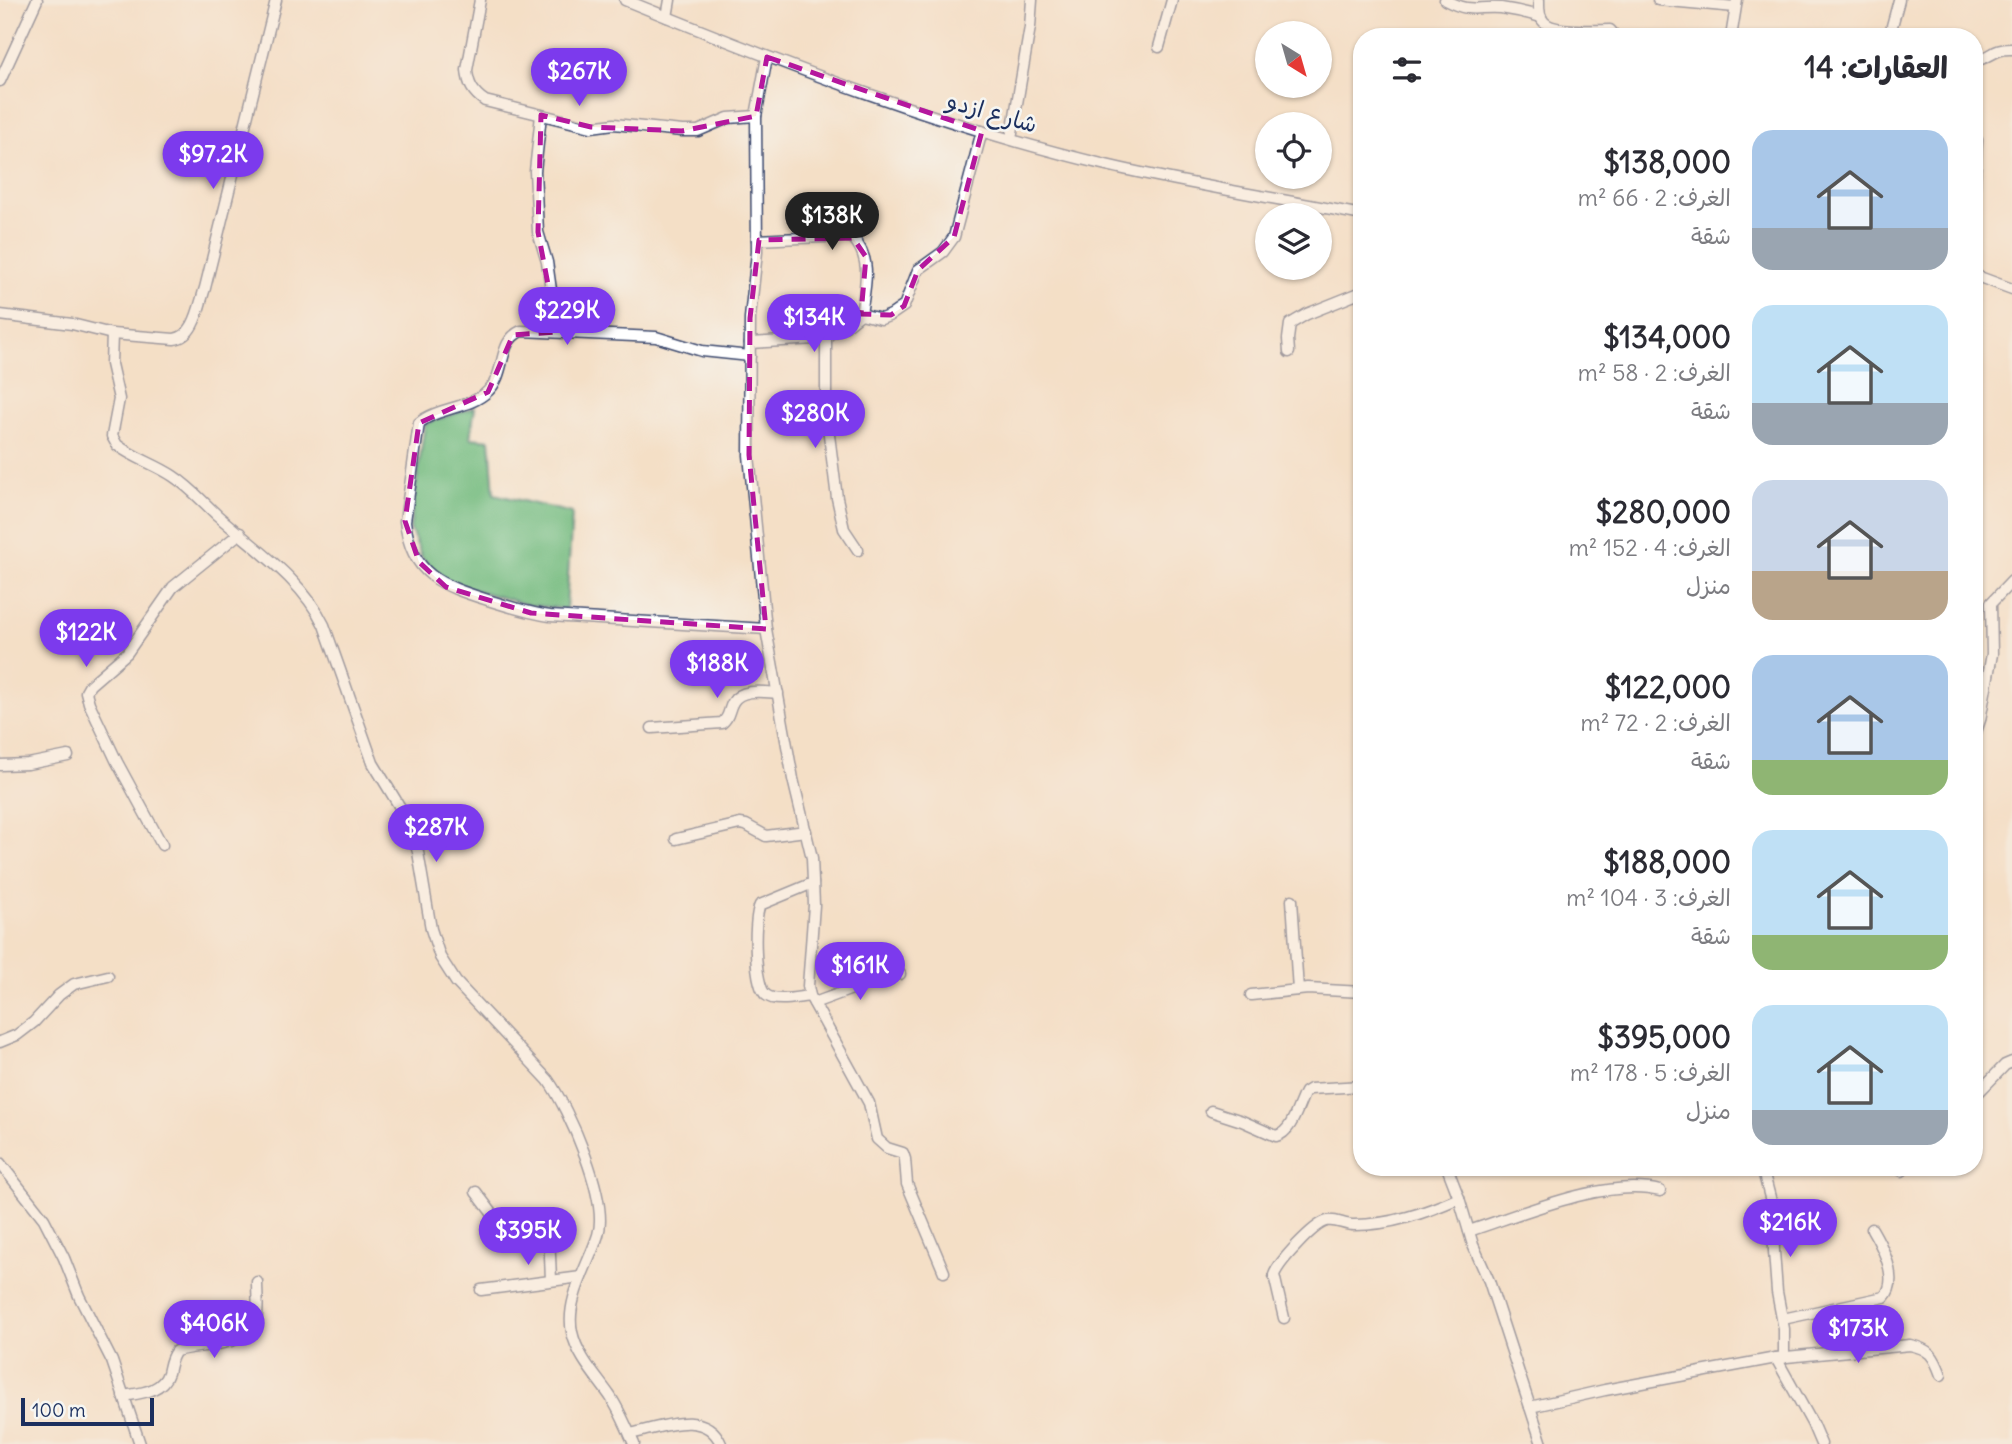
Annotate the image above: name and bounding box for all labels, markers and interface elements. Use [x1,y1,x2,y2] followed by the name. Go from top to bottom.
[1255,21,1332,98] north arrow
[1255,21,1332,280] map controls
[530,48,628,108] pin: $267K
[1804,48,1948,86] text: العقارات: 14
[1388,51,1426,89] icon: filters
[547,56,611,85] text: $267K
[942,85,1041,141] street label: شارع ازدو
[1255,112,1332,189] button: locate
[156,132,270,191] pin: $97.2K
[179,139,247,168] text: $97.2K
[1603,143,1731,181] text: $138,000
[1808,158,1892,242] icon: home
[1578,183,1731,212] text: الغرف: 2 · 66 m²
[783,192,881,252] pin: $138K
[801,200,863,229] text: $138K
[1255,203,1332,280] button: layers
[1691,221,1731,250] text: شقة
[518,288,616,347] pin: $229K
[765,294,863,354] pin: $134K
[534,295,600,324] text: $229K
[783,302,845,331] text: $134K
[1603,318,1731,356] text: $134,000
[1808,333,1892,417] icon: home
[1578,358,1731,387] text: الغرف: 2 · 58 m²
[766,391,864,450] pin: $280K
[1691,396,1731,425] text: شقة
[781,398,849,427] text: $280K
[1595,493,1731,531] text: $280,000
[1808,508,1892,592] icon: home
[1569,533,1731,562] text: الغرف: 4 · 152 m²
[1686,571,1731,600] text: منزل
[37,610,135,669] pin: $122K
[56,617,116,646] text: $122K
[668,640,766,700] pin: $188K
[686,648,748,677] text: $188K
[1605,668,1731,706] text: $122,000
[1808,683,1892,767] icon: home
[1580,708,1731,737] text: الغرف: 2 · 72 m²
[1691,746,1731,775] text: شقة
[387,804,485,864] pin: $287K
[404,812,468,841] text: $287K
[1603,843,1731,881] text: $188,000
[1808,858,1892,942] icon: home
[1566,883,1731,912] text: الغرف: 3 · 104 m²
[1691,921,1731,950] text: شقة
[811,942,909,1002] pin: $161K
[831,950,889,979] text: $161K
[1597,1018,1731,1056] text: $395,000
[1808,1033,1892,1117] icon: home
[1570,1058,1731,1087] text: الغرف: 5 · 178 m²
[1686,1096,1731,1125] text: منزل
[1741,1200,1839,1259] pin: $216K
[1759,1207,1821,1236] text: $216K
[479,1208,577,1267] pin: $395K
[495,1215,561,1244] text: $395K
[165,1300,263,1360] pin: $406K
[1809,1306,1907,1365] pin: $173K
[180,1308,248,1337] text: $406K
[1828,1313,1888,1342] text: $173K
[21,1395,154,1427] scale bar
[32,1398,86,1422] text: 100 m

